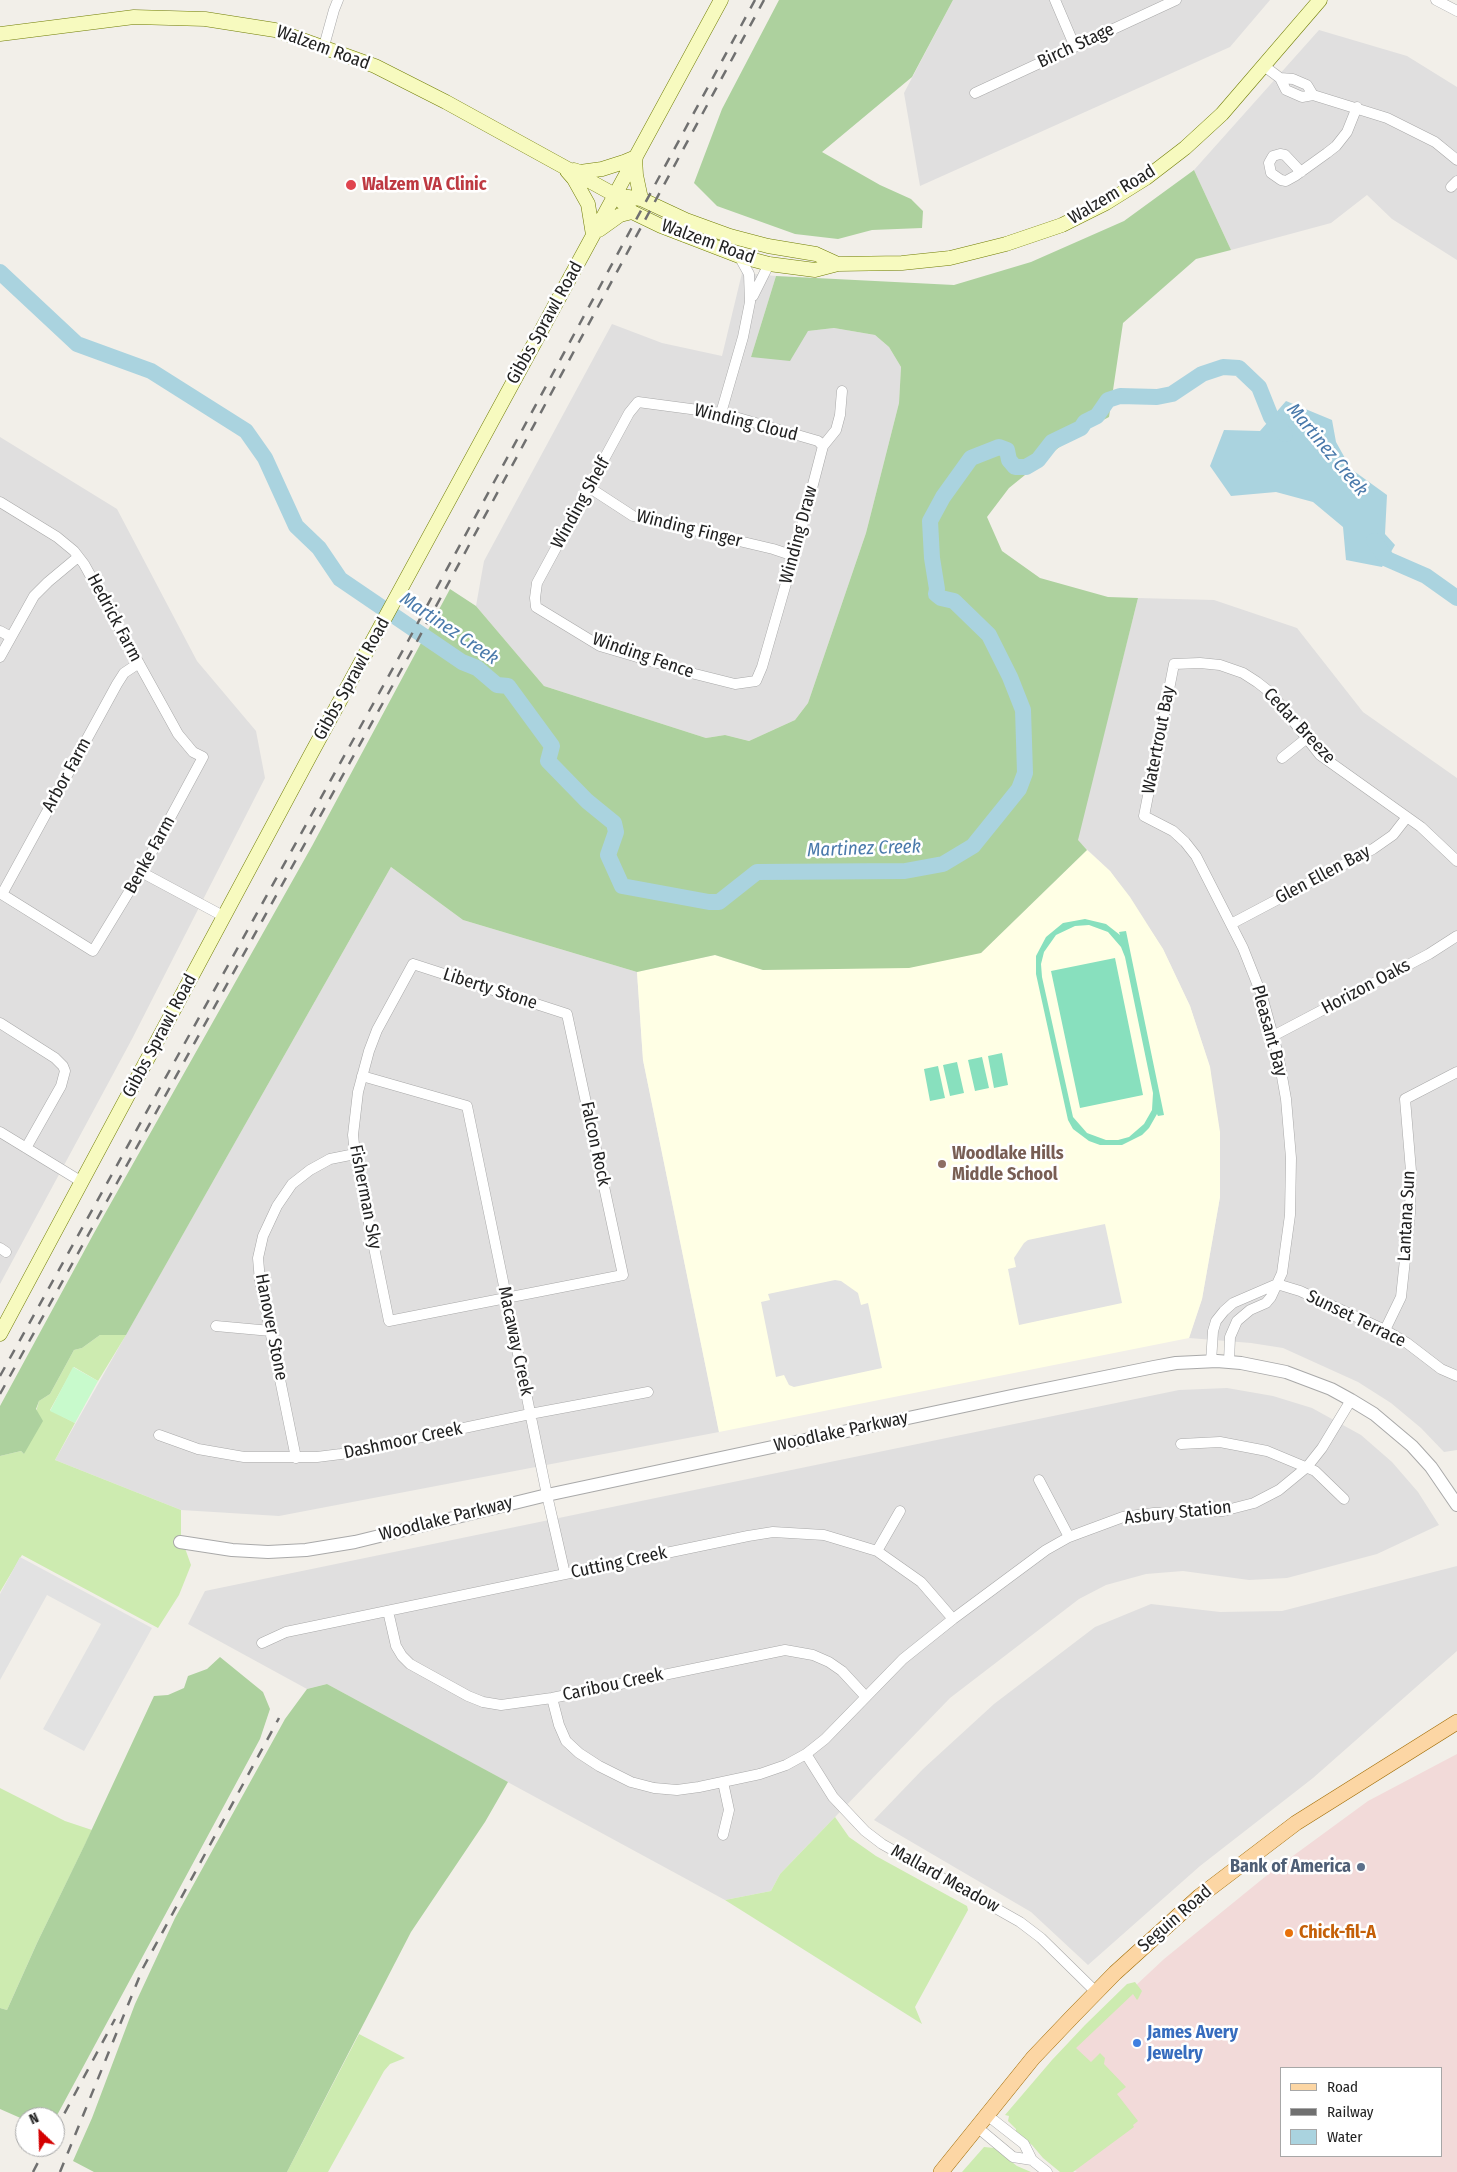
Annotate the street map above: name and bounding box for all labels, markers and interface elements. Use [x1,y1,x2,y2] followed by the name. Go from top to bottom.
[1034,19,1118,73] street label: Birch Stage
[273,21,373,75] street label: Walzem Road
[1065,161,1159,229] street label: Walzem Road
[362,174,487,196] place label: Walzem VA Clinic
[344,178,358,192] marker: Walzem VA Clinic
[658,215,758,269] street label: Walzem Road
[502,258,588,388] street label: Gibbs Sprawl Road
[1282,399,1372,501] water label: Martinez Creek
[692,400,800,446] street label: Winding Cloud
[547,453,615,553] street label: Winding Shelf
[776,484,822,586] street label: Winding Draw
[634,505,744,553] street label: Winding Finger
[82,570,146,666] street label: Hedrick Farm
[395,588,503,670] water label: Martinez Creek
[309,614,395,744] street label: Gibbs Sprawl Road
[589,629,697,683] street label: Winding Fence
[1138,684,1180,796] street label: Watertrout Bay
[1258,684,1340,768] street label: Cedar Breeze
[38,734,96,816] street label: Arbor Farm
[120,812,180,898] street label: Benke Farm
[807,836,921,862] water label: Martinez Creek
[1272,841,1374,909] street label: Glen Ellen Bay
[1318,955,1414,1019] street label: Horizon Oaks
[440,964,540,1014] street label: Liberty Stone
[118,970,202,1102] street label: Gibbs Sprawl Road
[1246,983,1292,1079] street label: Pleasant Bay
[576,1100,614,1188] street label: Falcon Rock
[344,1143,386,1251] street label: Fisherman Sky
[952,1143,1064,1186] place label: Woodlake Hills Middle School
[936,1158,948,1170] marker: Woodlake Hills Middle School
[1394,1170,1420,1262] street label: Lantana Sun
[250,1272,292,1382] street label: Hanover Stone
[493,1284,537,1398] street label: Macaway Creek
[1303,1286,1409,1352] street label: Sunset Terrace
[772,1407,910,1457] street label: Woodlake Parkway
[342,1418,464,1464] street label: Dashmoor Creek
[377,1492,515,1546] street label: Woodlake Parkway
[1123,1497,1233,1529] street label: Asbury Station
[569,1542,669,1584] street label: Cutting Creek
[561,1664,665,1706] street label: Caribou Creek
[887,1840,1003,1918] street label: Mallard Meadow
[1230,1856,1351,1878] place label: Bank of America
[1355,1861,1367,1873] marker: Bank of America
[1134,1881,1216,1957] street label: Seguin Road
[1299,1922,1376,1944] place label: Chick-fil-A
[1283,1927,1295,1939] marker: Chick-fil-A
[1147,2022,1238,2064] place label: James Avery Jewelry
[1131,2037,1143,2049] marker: James Avery Jewelry
[1280,2067,1442,2157] legend
[1327,2078,1358,2096] text: Road
[1327,2103,1374,2121] text: Railway
[15,2107,65,2157] north arrow
[27,2109,41,2128] text: N
[1327,2128,1362,2146] text: Water

